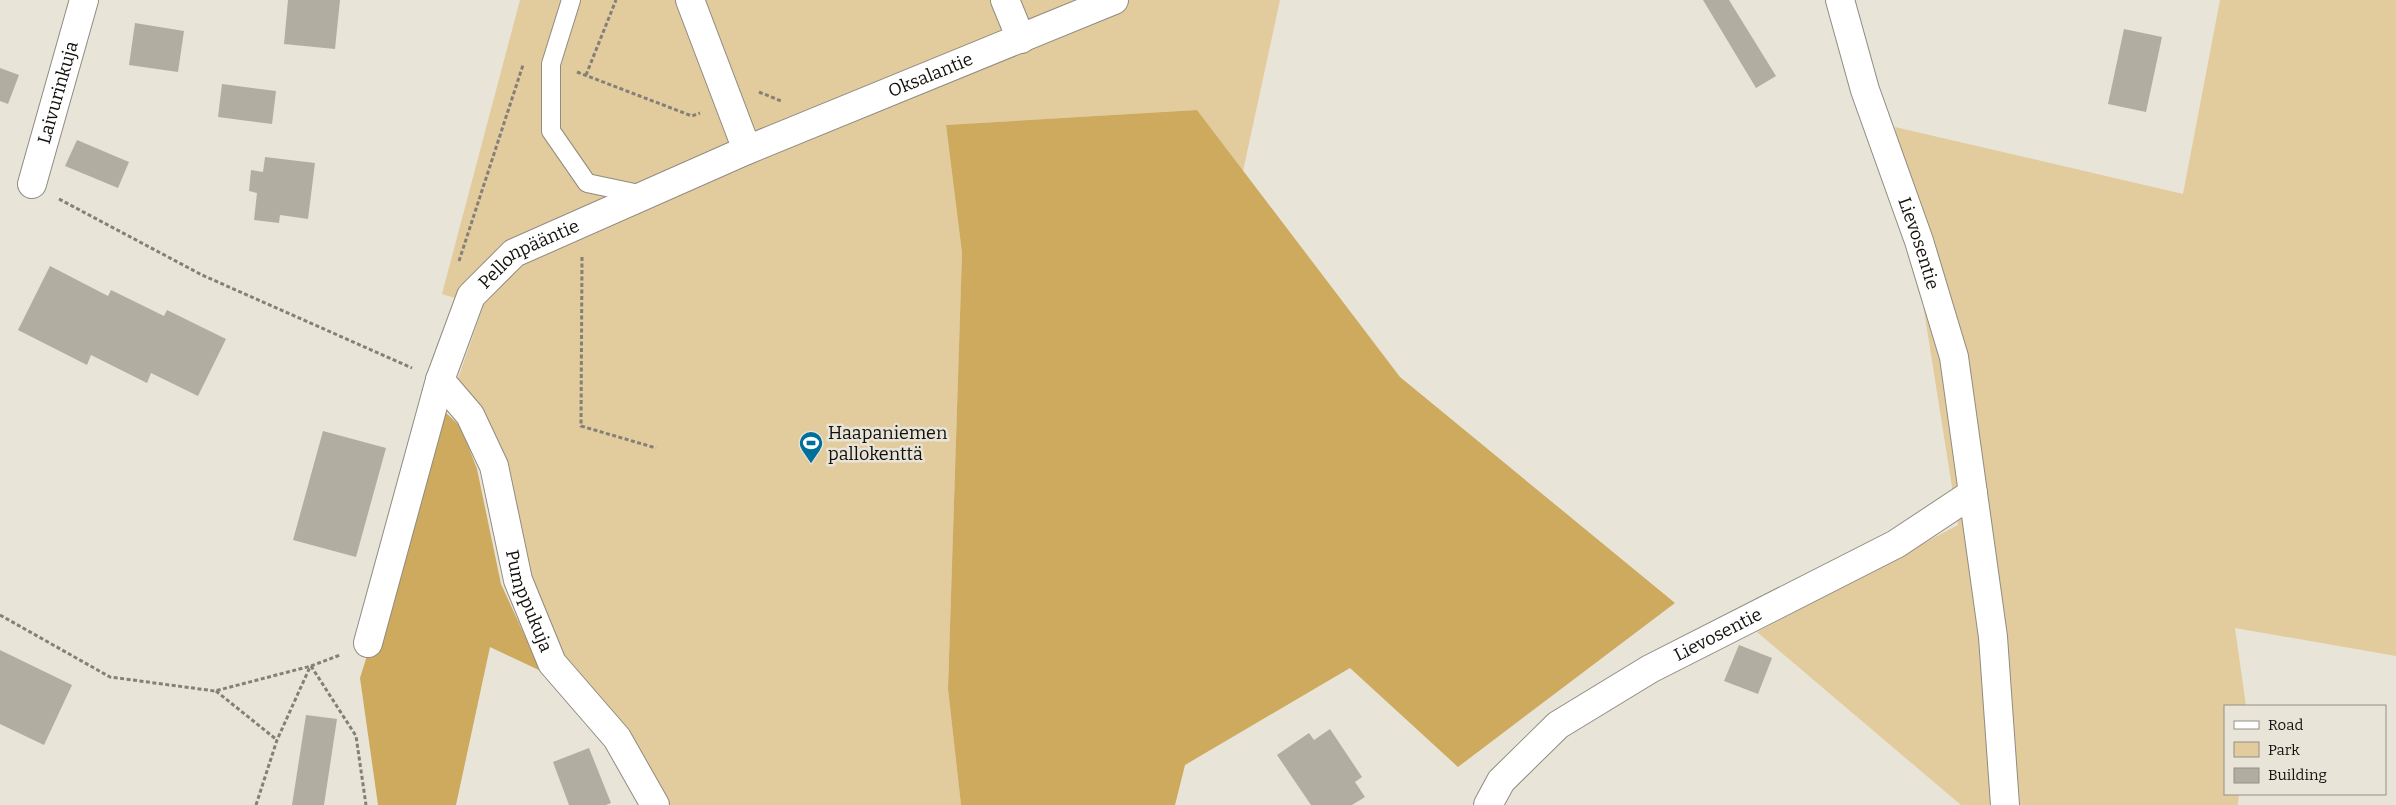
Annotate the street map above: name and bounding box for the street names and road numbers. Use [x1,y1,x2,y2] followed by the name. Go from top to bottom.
[33,39,83,146] street label: Laivurinkuja
[885,48,976,102] street label: Oksalantie
[1893,194,1944,292] street label: Lievosentie
[474,215,582,293] street label: Pellonpääntie
[501,548,557,655] street label: Pumppukuja
[1670,603,1765,666] street label: Lievosentie

